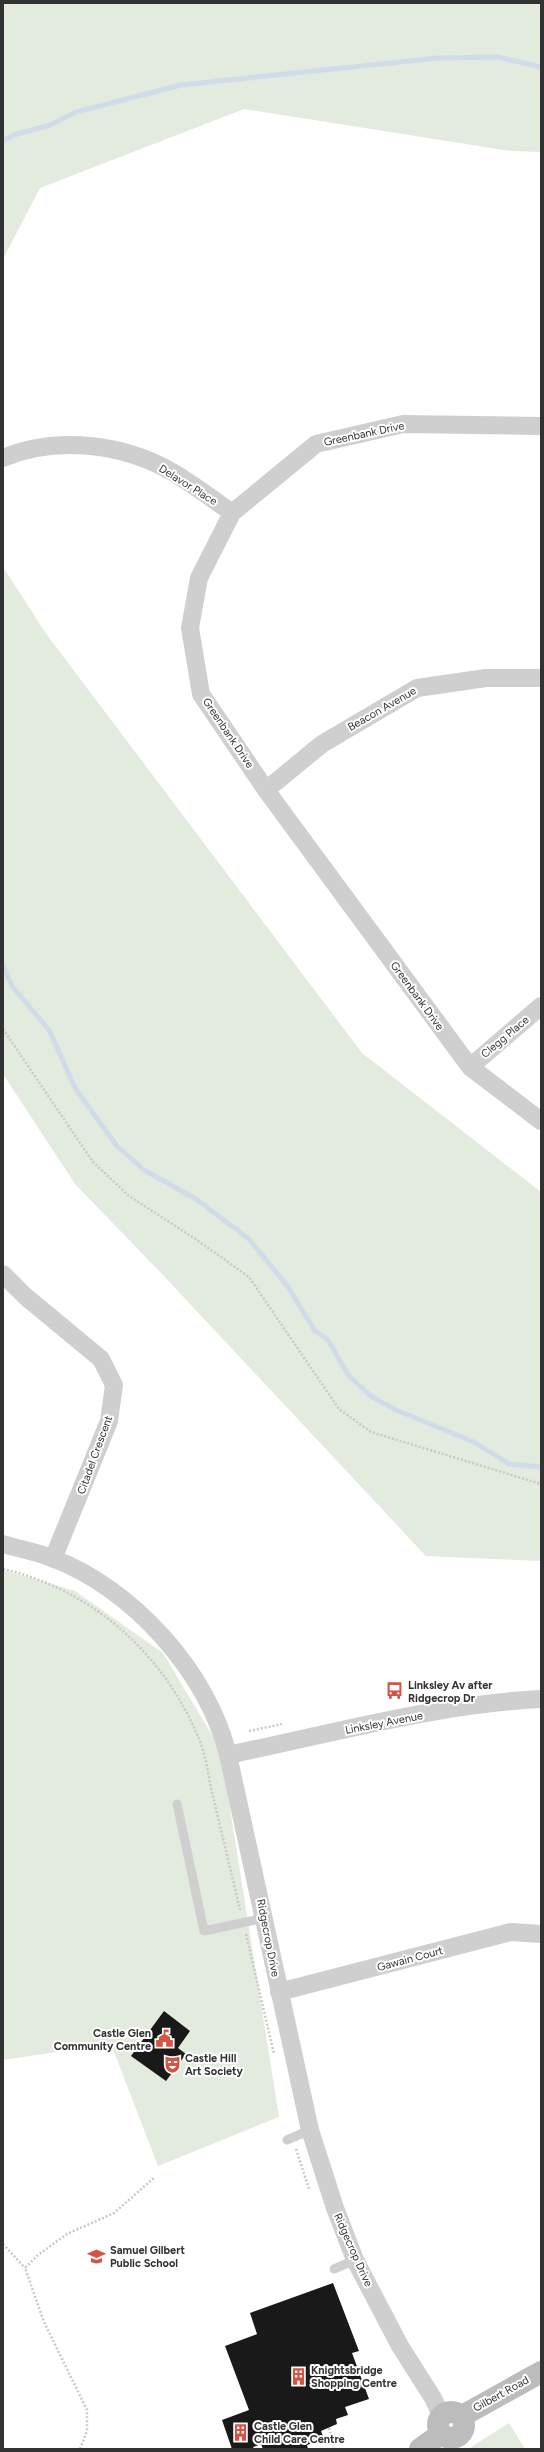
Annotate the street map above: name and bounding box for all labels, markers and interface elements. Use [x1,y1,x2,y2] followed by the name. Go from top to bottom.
[323,419,405,449] street label: Greenbank Drive
[156,462,220,508] street label: Delavor Place
[346,684,418,734] street label: Beacon Avenue
[200,695,256,771] street label: Greenbank Drive
[388,959,446,1033] street label: Greenbank Drive
[478,1013,532,1061] street label: Clegg Place
[75,1414,115,1496] street label: Citadel Crescent
[408,1679,493,1705] place label: Linksley Av after Ridgecrop Dr
[385,1681,405,1701] bus stop icon: Linksley Av after Ridgecrop Dr
[344,1709,424,1737] street label: Linksley Avenue
[254,1898,282,1978] street label: Ridgecrop Drive
[376,1944,444,1974] street label: Gawain Court
[54,2027,151,2053] place label: Castle Glen Community Centre
[154,2029,174,2049] public building icon: Castle Glen Community Centre
[185,2052,244,2078] place label: Castle Hill Art Society
[162,2054,182,2074] theatre icon: Castle Hill Art Society
[331,2211,375,2289] street label: Ridgecrop Drive
[110,2244,185,2270] place label: Samuel Gilbert Public School
[87,2246,107,2266] school or university icon: Samuel Gilbert Public School
[311,2364,397,2390] place label: Knightsbridge Shopping Centre
[288,2366,308,2386] building icon: Knightsbridge Shopping Centre
[471,2373,531,2415] street label: Gilbert Road
[254,2420,345,2446] place label: Castle Glen Child Care Centre
[231,2422,251,2442] building icon: Castle Glen Child Care Centre

